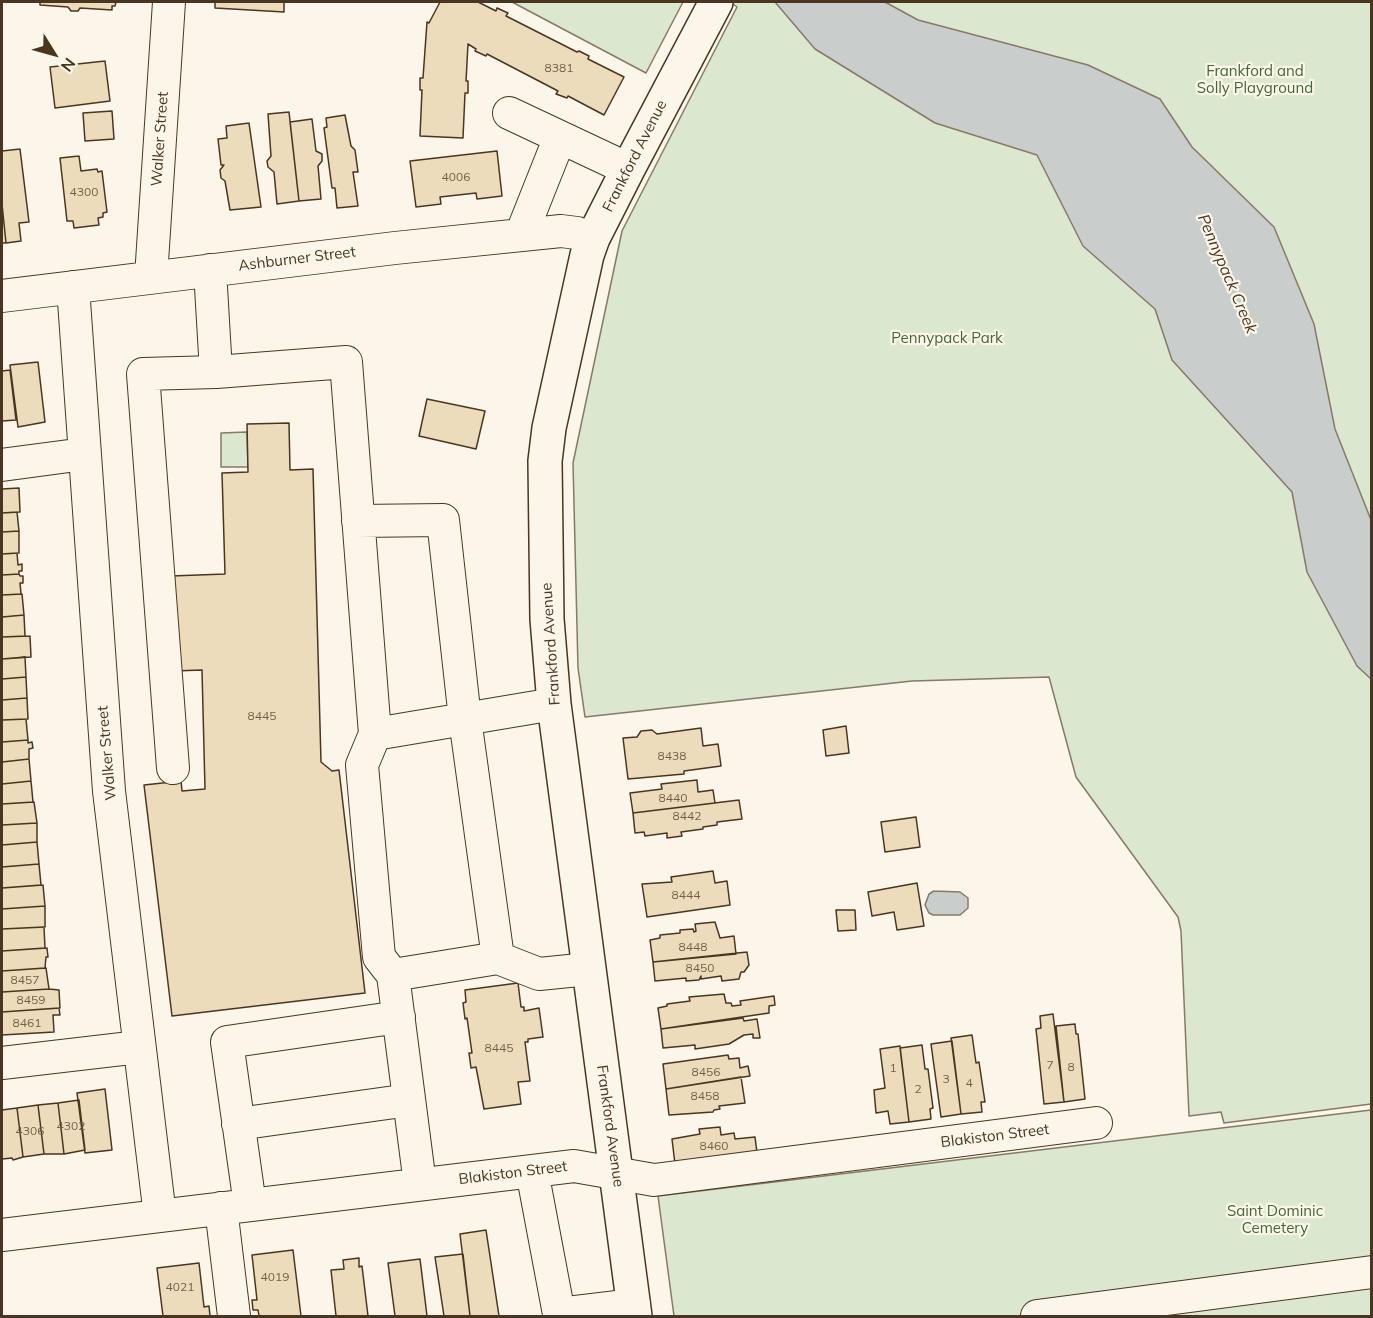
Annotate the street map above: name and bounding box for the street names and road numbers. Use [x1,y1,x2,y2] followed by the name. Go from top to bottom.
[148,91,172,187] street label: Walker Street
[599,97,671,215] street label: Frankford Avenue
[237,243,357,275] street label: Ashburner Street
[538,582,564,706] street label: Frankford Avenue
[94,705,120,801] street label: Walker Street
[593,1064,627,1188] street label: Frankford Avenue
[940,1120,1050,1152] street label: Blakiston Street
[458,1157,568,1189] street label: Blakiston Street

